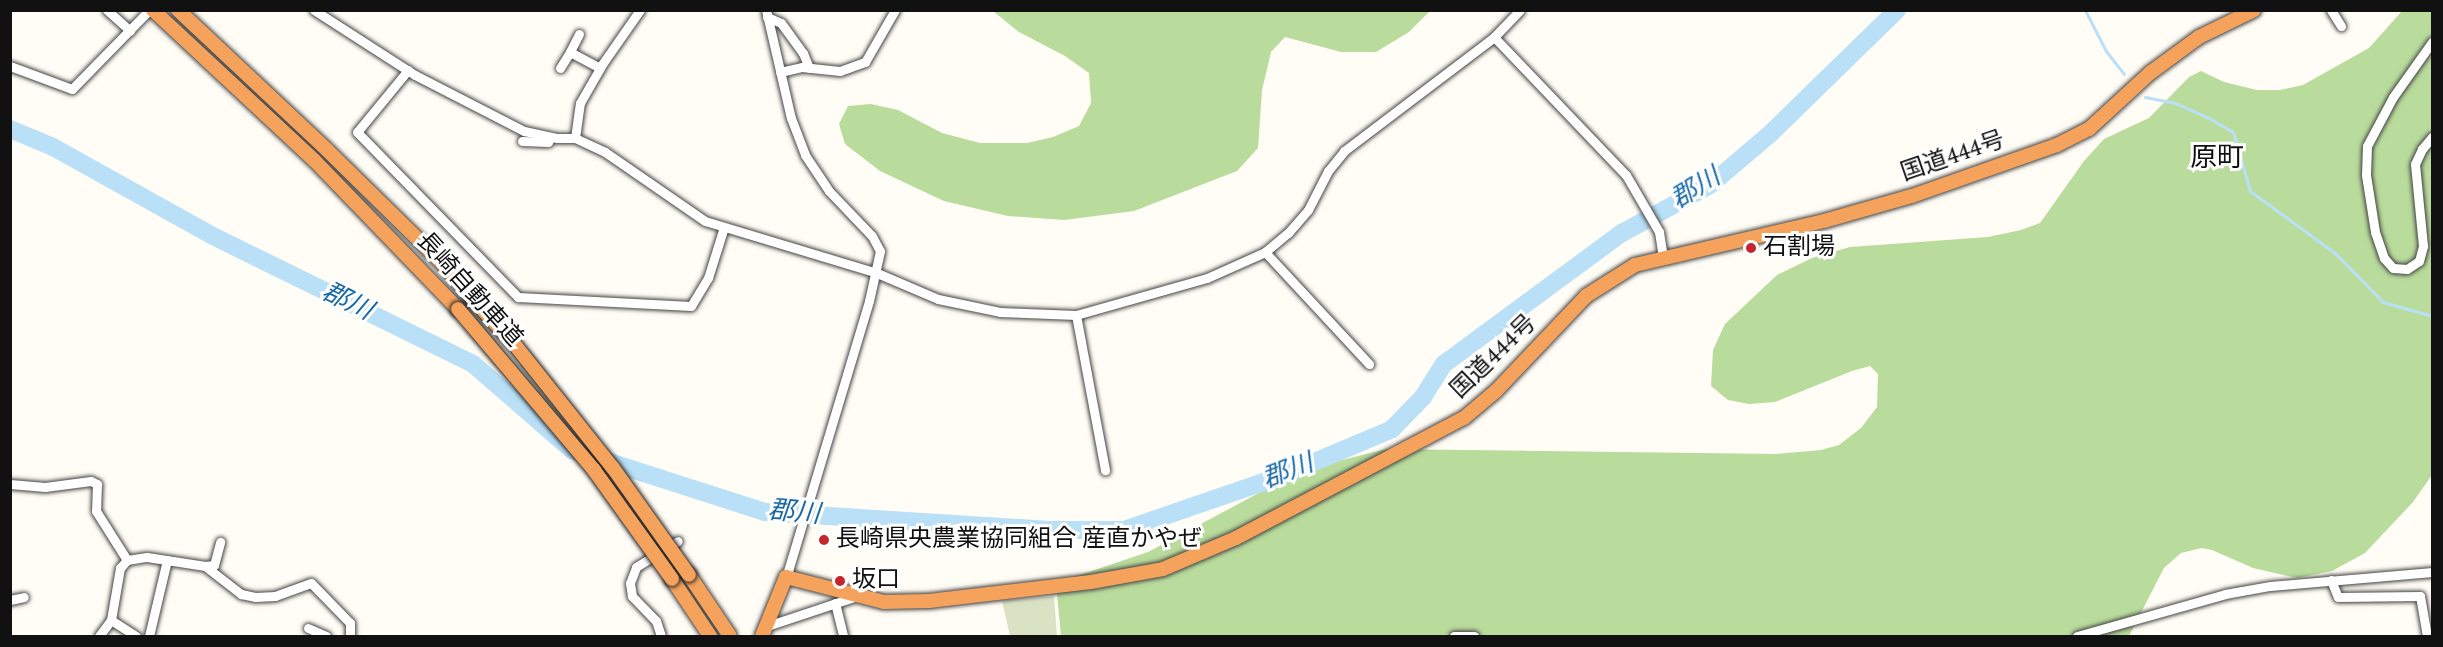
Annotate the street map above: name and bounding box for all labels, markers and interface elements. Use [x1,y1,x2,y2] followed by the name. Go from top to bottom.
[1897,126,2009,188] street label: 国道444号
[2190,143,2244,175] district label: 原町
[1666,162,1726,216] water label: 郡川
[410,227,528,353] street label: 長崎自動車道
[1763,234,1835,262] place label: 石割場
[1744,241,1758,255] marker: 石割場
[317,277,377,327] water label: 郡川
[1445,309,1543,405] street label: 国道444号
[1258,448,1318,496] water label: 郡川
[767,495,821,531] water label: 郡川
[836,526,1202,554] place label: 長崎県央農業協同組合 産直かやぜ
[817,533,831,547] marker: 長崎県央農業協同組合 産直かやぜ
[852,567,900,595] place label: 坂口
[833,574,847,588] marker: 坂口

